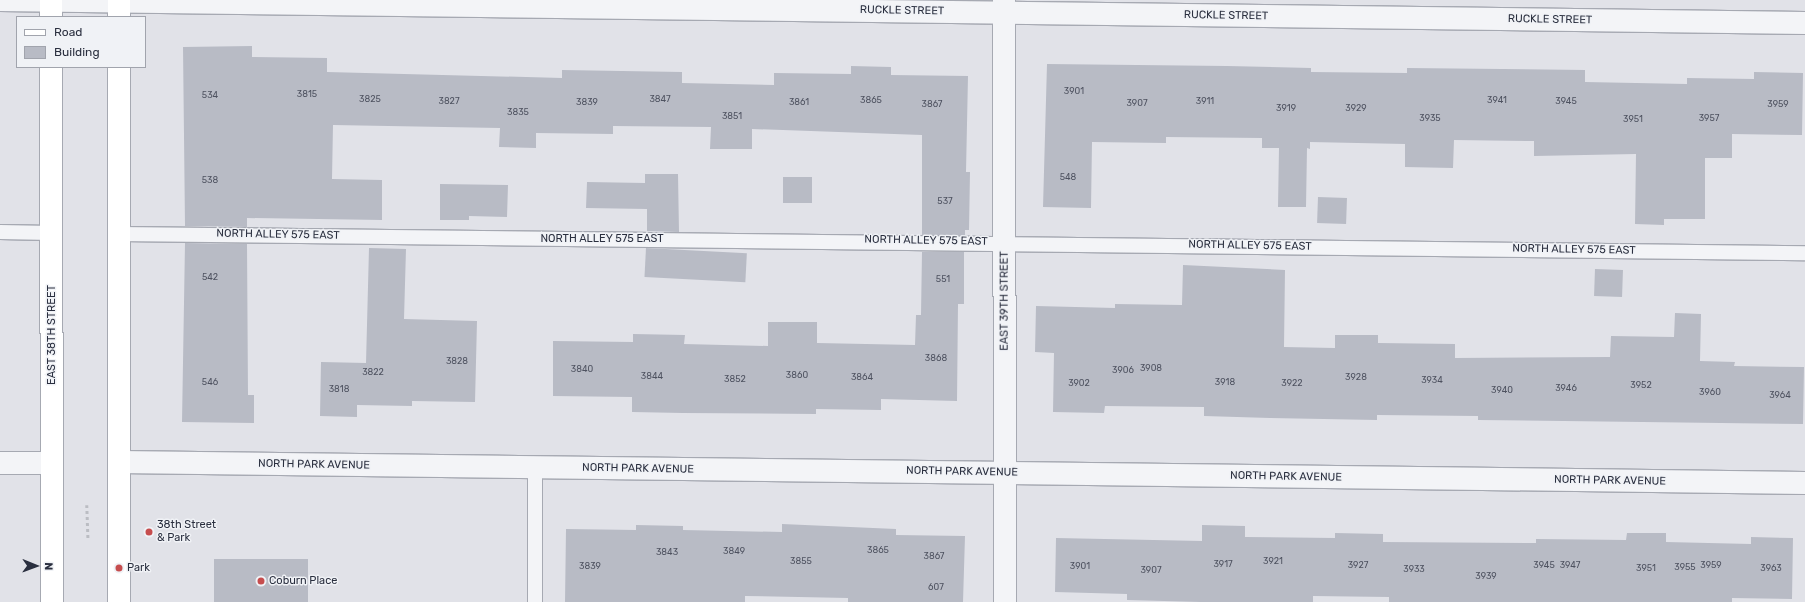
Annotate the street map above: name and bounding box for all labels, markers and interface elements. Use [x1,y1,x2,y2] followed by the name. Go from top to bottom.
[860,4,944,18] street label: RUCKLE STREET
[1184,9,1268,23] street label: RUCKLE STREET
[1508,13,1592,27] street label: RUCKLE STREET
[16,16,146,68] legend
[54,25,82,39] text: Road
[54,45,100,59] text: Building
[1064,86,1084,96] house number: 3901
[297,89,317,99] house number: 3815
[202,90,218,100] house number: 534
[359,94,381,104] house number: 3825
[649,94,671,104] house number: 3847
[860,95,882,105] house number: 3865
[1487,95,1507,105] house number: 3941
[438,96,460,106] house number: 3827
[1196,96,1214,106] house number: 3911
[1555,96,1577,106] house number: 3945
[576,97,598,107] house number: 3839
[789,97,809,107] house number: 3861
[1126,98,1148,108] house number: 3907
[922,99,942,109] house number: 3867
[1767,99,1789,109] house number: 3959
[1276,103,1296,113] house number: 3919
[1345,103,1367,113] house number: 3929
[507,107,529,117] house number: 3835
[722,111,742,121] house number: 3851
[1419,113,1441,123] house number: 3935
[1699,113,1719,123] house number: 3957
[1623,114,1643,124] house number: 3951
[1060,172,1076,182] house number: 548
[202,175,218,185] house number: 538
[937,196,953,206] house number: 537
[216,227,340,243] street label: NORTH ALLEY 575 EAST
[540,232,664,246] street label: NORTH ALLEY 575 EAST
[864,233,988,249] street label: NORTH ALLEY 575 EAST
[1188,238,1312,254] street label: NORTH ALLEY 575 EAST
[1512,242,1636,258] street label: NORTH ALLEY 575 EAST
[998,251,1012,351] street label: EAST 39TH STREET
[202,272,218,282] house number: 542
[936,274,950,284] house number: 551
[45,285,59,385] street label: EAST 38TH STREET
[925,353,947,363] house number: 3868
[446,356,468,366] house number: 3828
[1140,363,1162,373] house number: 3908
[571,364,593,374] house number: 3840
[1112,365,1134,375] house number: 3906
[362,367,384,377] house number: 3822
[786,370,808,380] house number: 3860
[641,371,663,381] house number: 3844
[851,372,873,382] house number: 3864
[1345,372,1367,382] house number: 3928
[724,374,746,384] house number: 3852
[1421,375,1443,385] house number: 3934
[202,377,218,387] house number: 546
[1215,377,1235,387] house number: 3918
[1068,378,1090,388] house number: 3902
[1281,378,1303,388] house number: 3922
[1630,380,1652,390] house number: 3952
[1555,383,1577,393] house number: 3946
[329,384,349,394] house number: 3818
[1491,385,1513,395] house number: 3940
[1699,387,1721,397] house number: 3960
[1769,390,1791,400] house number: 3964
[258,457,370,473] street label: NORTH PARK AVENUE
[582,461,694,477] street label: NORTH PARK AVENUE
[906,464,1018,480] street label: NORTH PARK AVENUE
[1230,469,1342,485] street label: NORTH PARK AVENUE
[1554,473,1666,489] street label: NORTH PARK AVENUE
[157,519,216,545] place label: 38th Street & Park
[144,527,154,537] marker: 38th Street & Park
[867,545,889,555] house number: 3865
[16,546,56,586] north arrow
[723,546,745,556] house number: 3849
[656,547,678,557] house number: 3843
[924,551,944,561] house number: 3867
[790,556,812,566] house number: 3855
[1263,556,1283,566] house number: 3921
[1213,559,1233,569] house number: 3917
[1348,560,1368,570] house number: 3927
[1533,560,1555,570] house number: 3945
[1560,560,1580,570] house number: 3947
[1700,560,1722,570] house number: 3959
[127,561,150,575] place label: Park
[579,561,601,571] house number: 3839
[1070,561,1090,571] house number: 3901
[42,562,55,570] text: N
[1674,562,1696,572] house number: 3955
[114,563,124,573] marker: Park
[1636,563,1656,573] house number: 3951
[1760,563,1782,573] house number: 3963
[1403,564,1425,574] house number: 3933
[1140,565,1162,575] house number: 3907
[1475,571,1497,581] house number: 3939
[269,574,337,588] place label: Coburn Place
[256,576,266,586] marker: Coburn Place
[928,582,944,592] house number: 607

